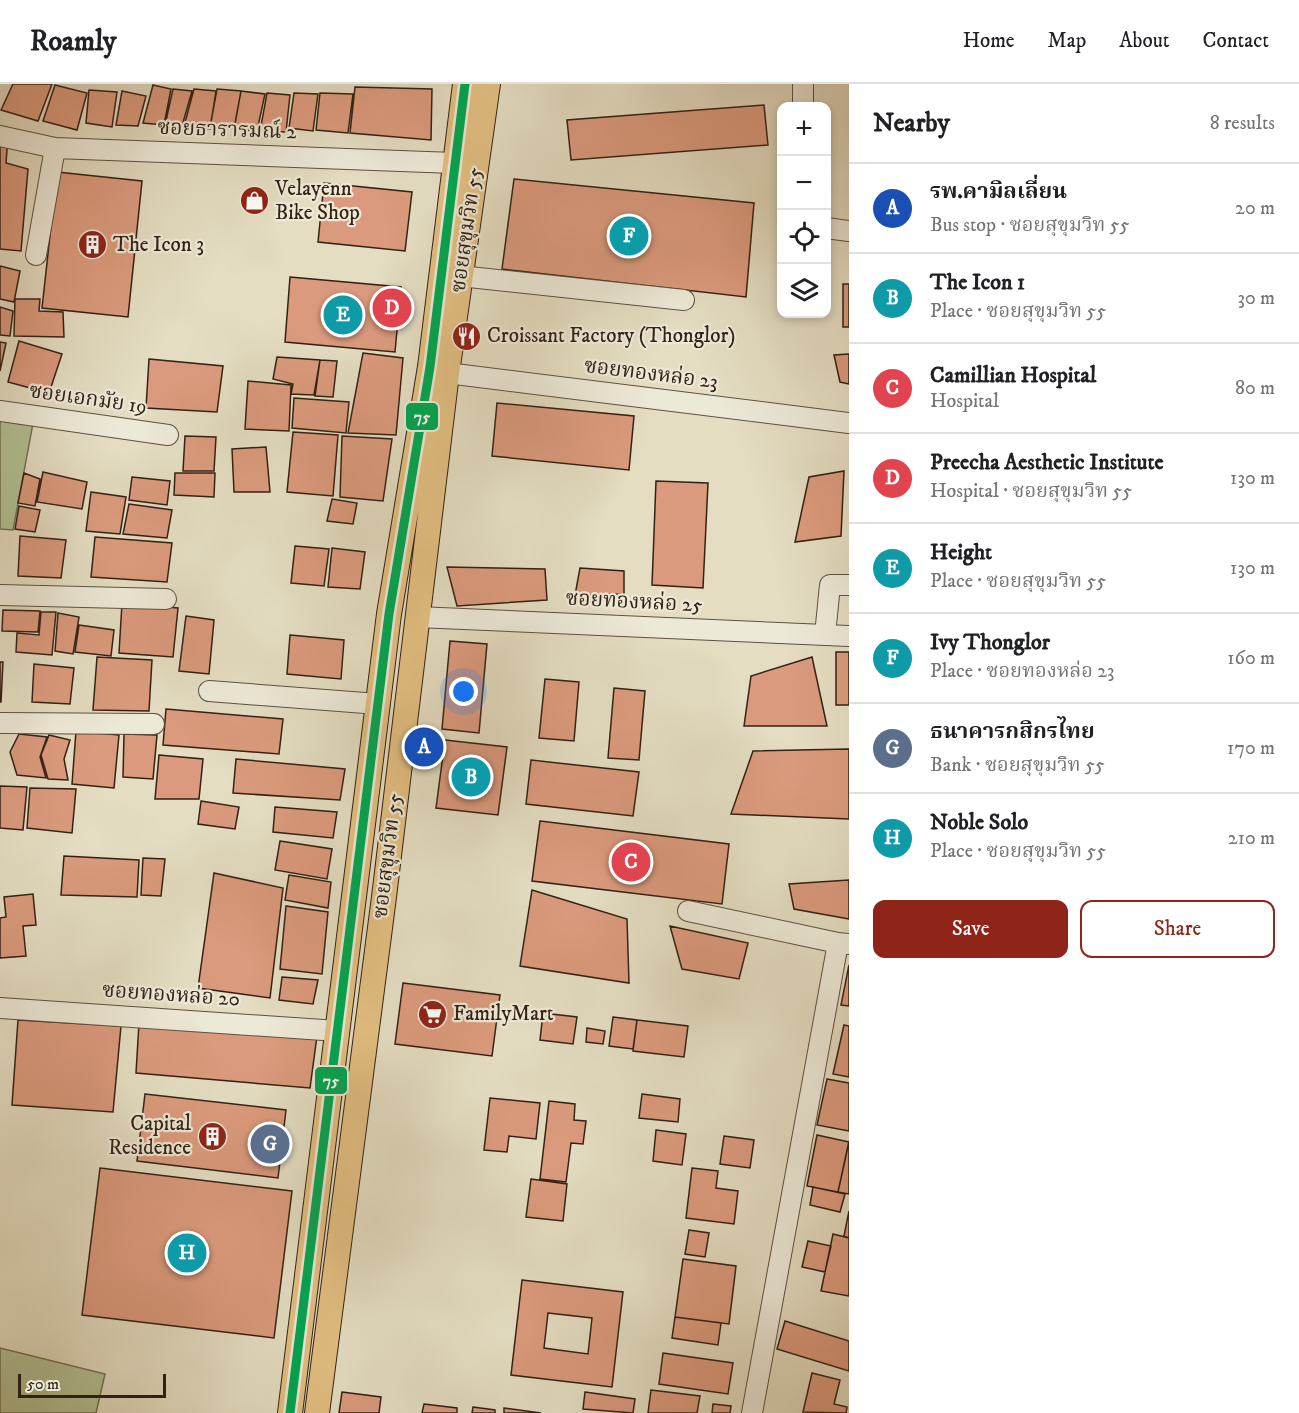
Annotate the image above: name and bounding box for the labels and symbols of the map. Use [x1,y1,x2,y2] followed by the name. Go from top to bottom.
[157,114,298,145] street label: ซอยธารารมณ์ 2
[445,166,489,294] street label: ซอยสุขุมวิท 55
[274,176,360,226] place label: Velayenn Bike Shop
[238,185,270,217] shop icon: Velayenn Bike Shop
[610,214,648,258] pin: F
[76,229,108,261] building icon: The Icon 3
[113,232,204,258] place label: The Icon 3
[372,286,412,330] pin: D
[324,292,362,338] pin: E
[450,320,482,352] restaurant icon: Croissant Factory (Thonglor)
[487,323,735,349] place label: Croissant Factory (Thonglor)
[583,353,719,395] street label: ซอยทองหล่อ 23
[27,378,149,420] street label: ซอยเอกมัย 19
[405,402,439,431] line badge: 75
[414,407,430,427] text: 75
[565,585,703,619] street label: ซอยทองหล่อ 25
[449,677,478,706] your location
[404,724,444,770] pin: A
[452,754,490,800] pin: B
[367,792,409,920] street label: ซอยสุขุมวิท 55
[612,840,650,884] pin: C
[101,977,241,1013] street label: ซอยทองหล่อ 20
[416,998,448,1030] supermarket icon: FamilyMart
[453,1001,554,1027] place label: FamilyMart
[314,1066,348,1095] line badge: 75
[323,1071,339,1091] text: 75
[108,1111,192,1161] place label: Capital Residence
[196,1120,228,1152] building icon: Capital Residence
[250,1122,290,1166] pin: G
[168,1230,207,1276] pin: H
[18,1371,166,1398] scale bar

